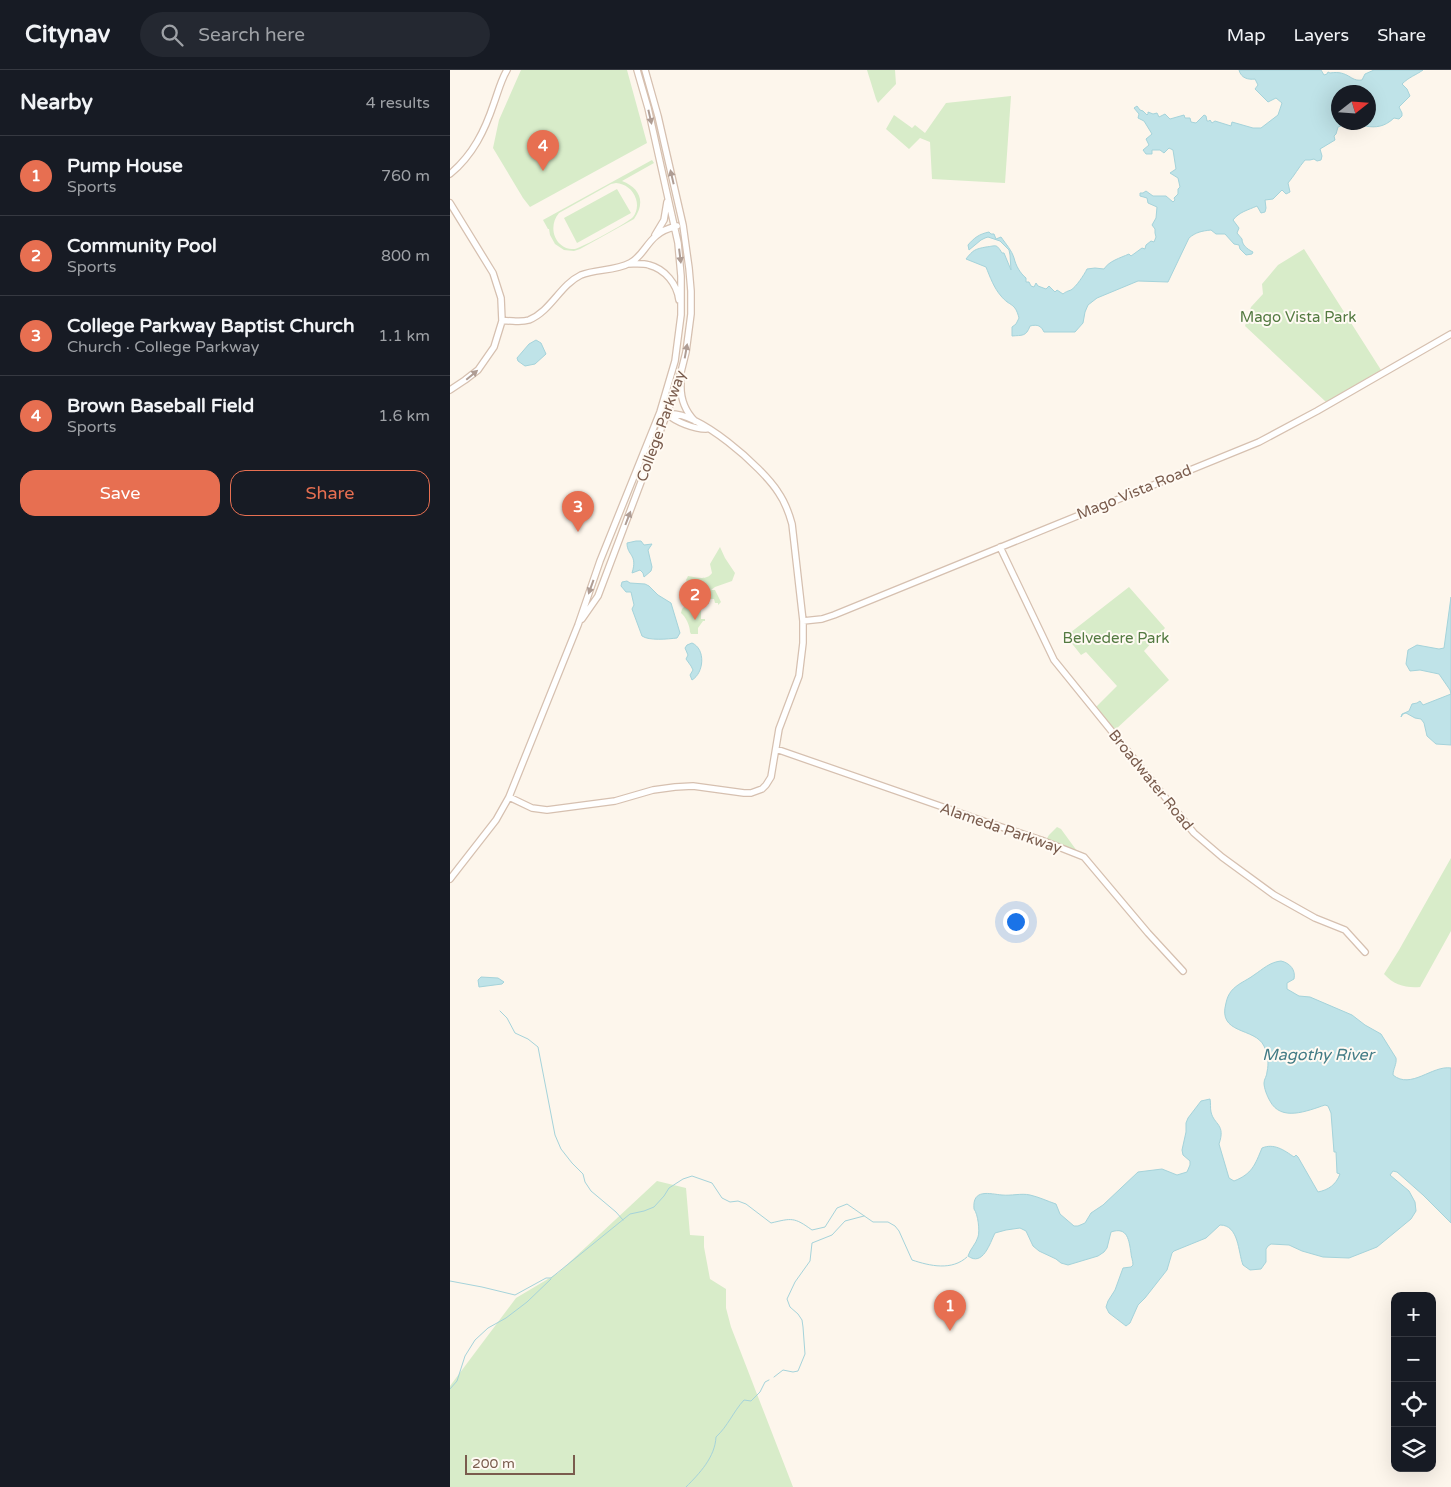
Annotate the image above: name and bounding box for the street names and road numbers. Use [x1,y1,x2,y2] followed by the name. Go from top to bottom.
[632,368,690,484] street label: College Parkway
[1074,461,1194,523] street label: Mago Vista Road
[1105,726,1197,834] street label: Broadwater Road
[938,799,1064,857] street label: Alameda Parkway

